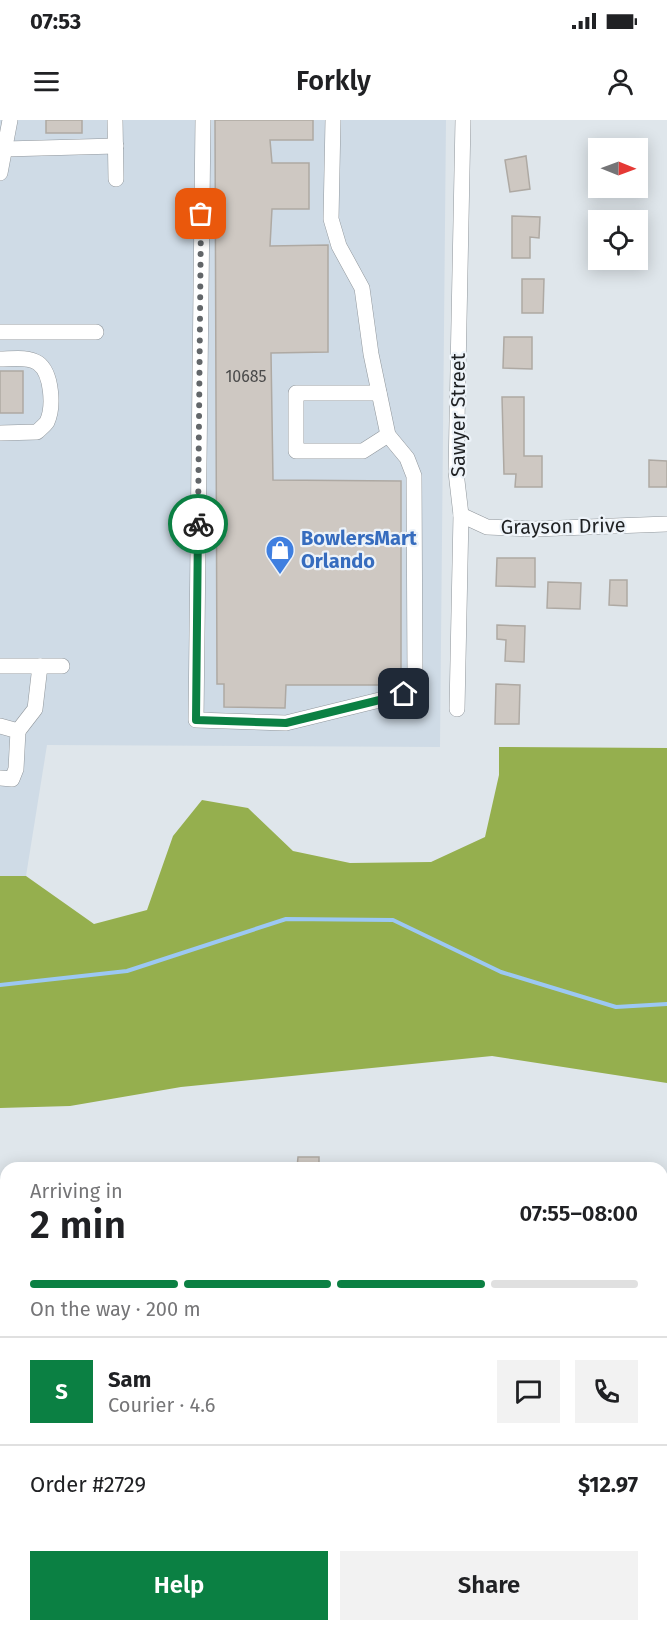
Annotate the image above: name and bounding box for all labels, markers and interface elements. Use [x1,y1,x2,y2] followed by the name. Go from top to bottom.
[30,8,81,35] text: 07:53
[30,65,63,98] icon: menu
[296,65,371,97] text: Forkly
[604,65,637,98] icon: person
[588,138,648,198] north arrow
[588,138,648,270] map controls
[175,188,226,239] pin
[184,197,217,230] icon: bag
[588,210,648,270] button: locate
[446,352,470,477] street label: Sawyer Street
[225,367,267,386] house number: 10685
[168,494,228,554] courier
[182,508,215,541] icon: bike
[500,513,626,539] street label: Grayson Drive
[301,526,417,573] place label: BowlersMart Orlando
[264,534,296,576] shop icon: BowlersMart Orlando
[378,668,429,719] pin
[387,677,420,710] icon: home
[30,1179,123,1203] text: Arriving in
[519,1200,638,1227] text: 07:55–08:00
[30,1202,126,1248] text: 2 min
[30,1297,201,1321] text: On the way · 200 m
[497,1360,560,1423] button: chat
[575,1360,638,1423] button: phone
[108,1366,151,1393] text: Sam
[55,1378,68,1405] text: S
[108,1393,215,1417] text: Courier · 4.6
[30,1471,146,1498] text: Order #2729
[578,1471,638,1498] text: $12.97
[30,1551,328,1620] button: Help
[340,1551,638,1620] button: Share

